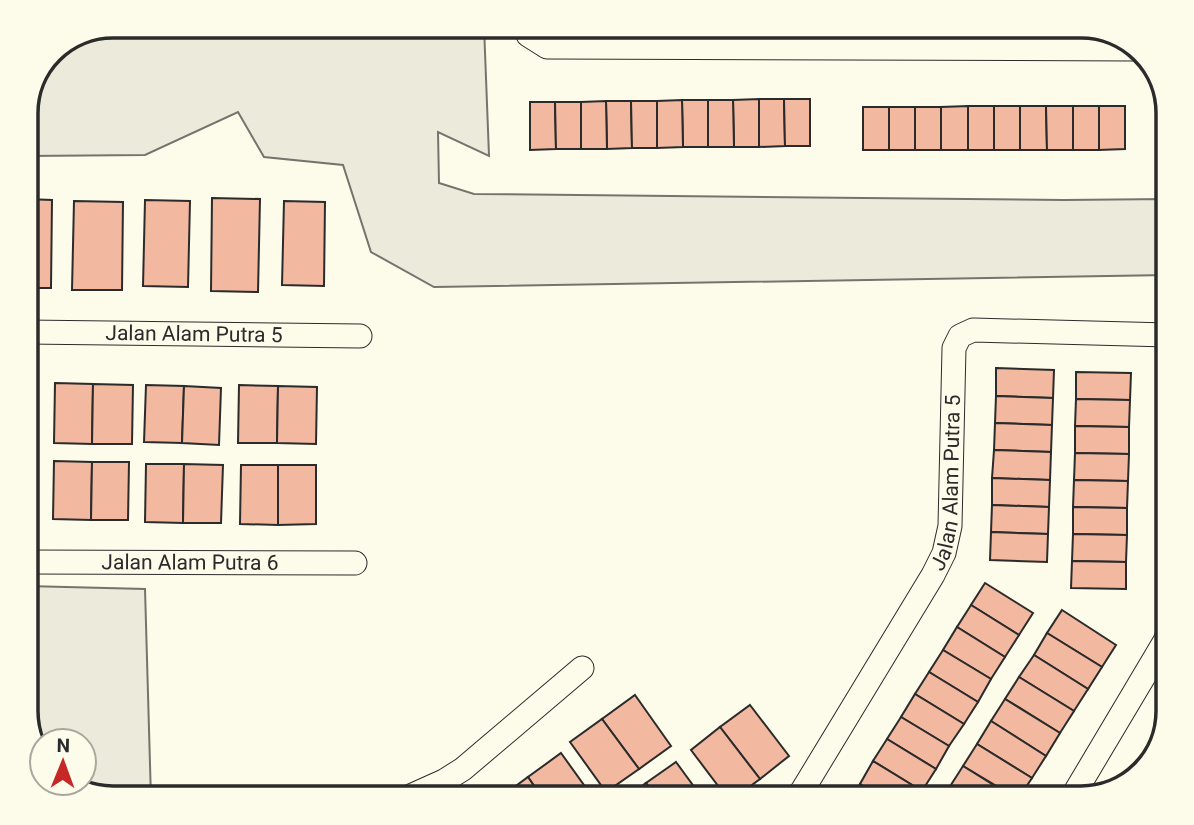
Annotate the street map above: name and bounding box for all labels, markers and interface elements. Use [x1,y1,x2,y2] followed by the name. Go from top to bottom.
[105,321,283,347] street label: Jalan Alam Putra 5
[925,394,965,575] street label: Jalan Alam Putra 5
[101,550,279,575] street label: Jalan Alam Putra 6
[28,727,98,797] north arrow
[56,734,70,757] text: N

